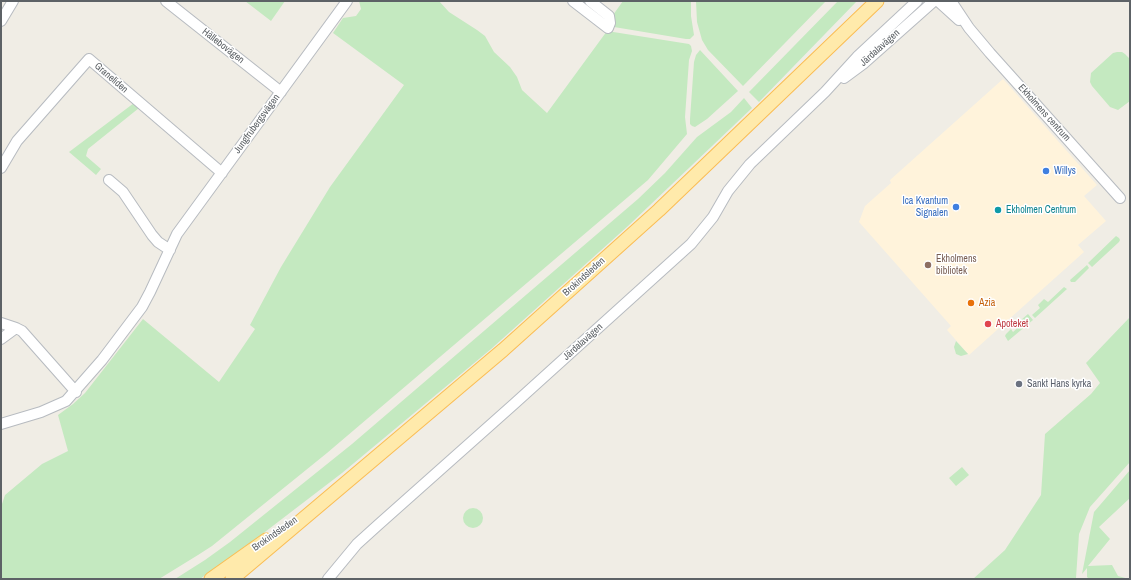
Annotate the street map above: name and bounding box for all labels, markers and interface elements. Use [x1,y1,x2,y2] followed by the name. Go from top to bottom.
[200,26,246,66] street label: Hällebovägen
[858,27,902,69] street label: Järdalavägen
[92,60,130,96] street label: Graneliden
[1015,82,1073,144] street label: Ekholmens centrum
[232,92,282,156] street label: Jungfrubergsvägen
[1054,165,1076,177] place label: Willys
[1041,166,1051,176] marker: Willys
[902,195,948,218] place label: Ica Kvantum Signalen
[951,202,961,212] marker: Ica Kvantum Signalen
[1006,204,1076,216] place label: Ekholmen Centrum
[993,205,1003,215] marker: Ekholmen Centrum
[936,253,977,276] place label: Ekholmens bibliotek
[561,255,607,299] street label: Brokindsleden
[923,260,933,270] marker: Ekholmens bibliotek
[979,297,995,309] place label: Azia
[966,298,976,308] marker: Azia
[996,318,1028,330] place label: Apoteket
[983,319,993,329] marker: Apoteket
[561,321,605,363] street label: Järdalavägen
[1027,378,1091,390] place label: Sankt Hans kyrka
[1014,379,1024,389] marker: Sankt Hans kyrka
[250,514,300,554] street label: Brokindsleden

